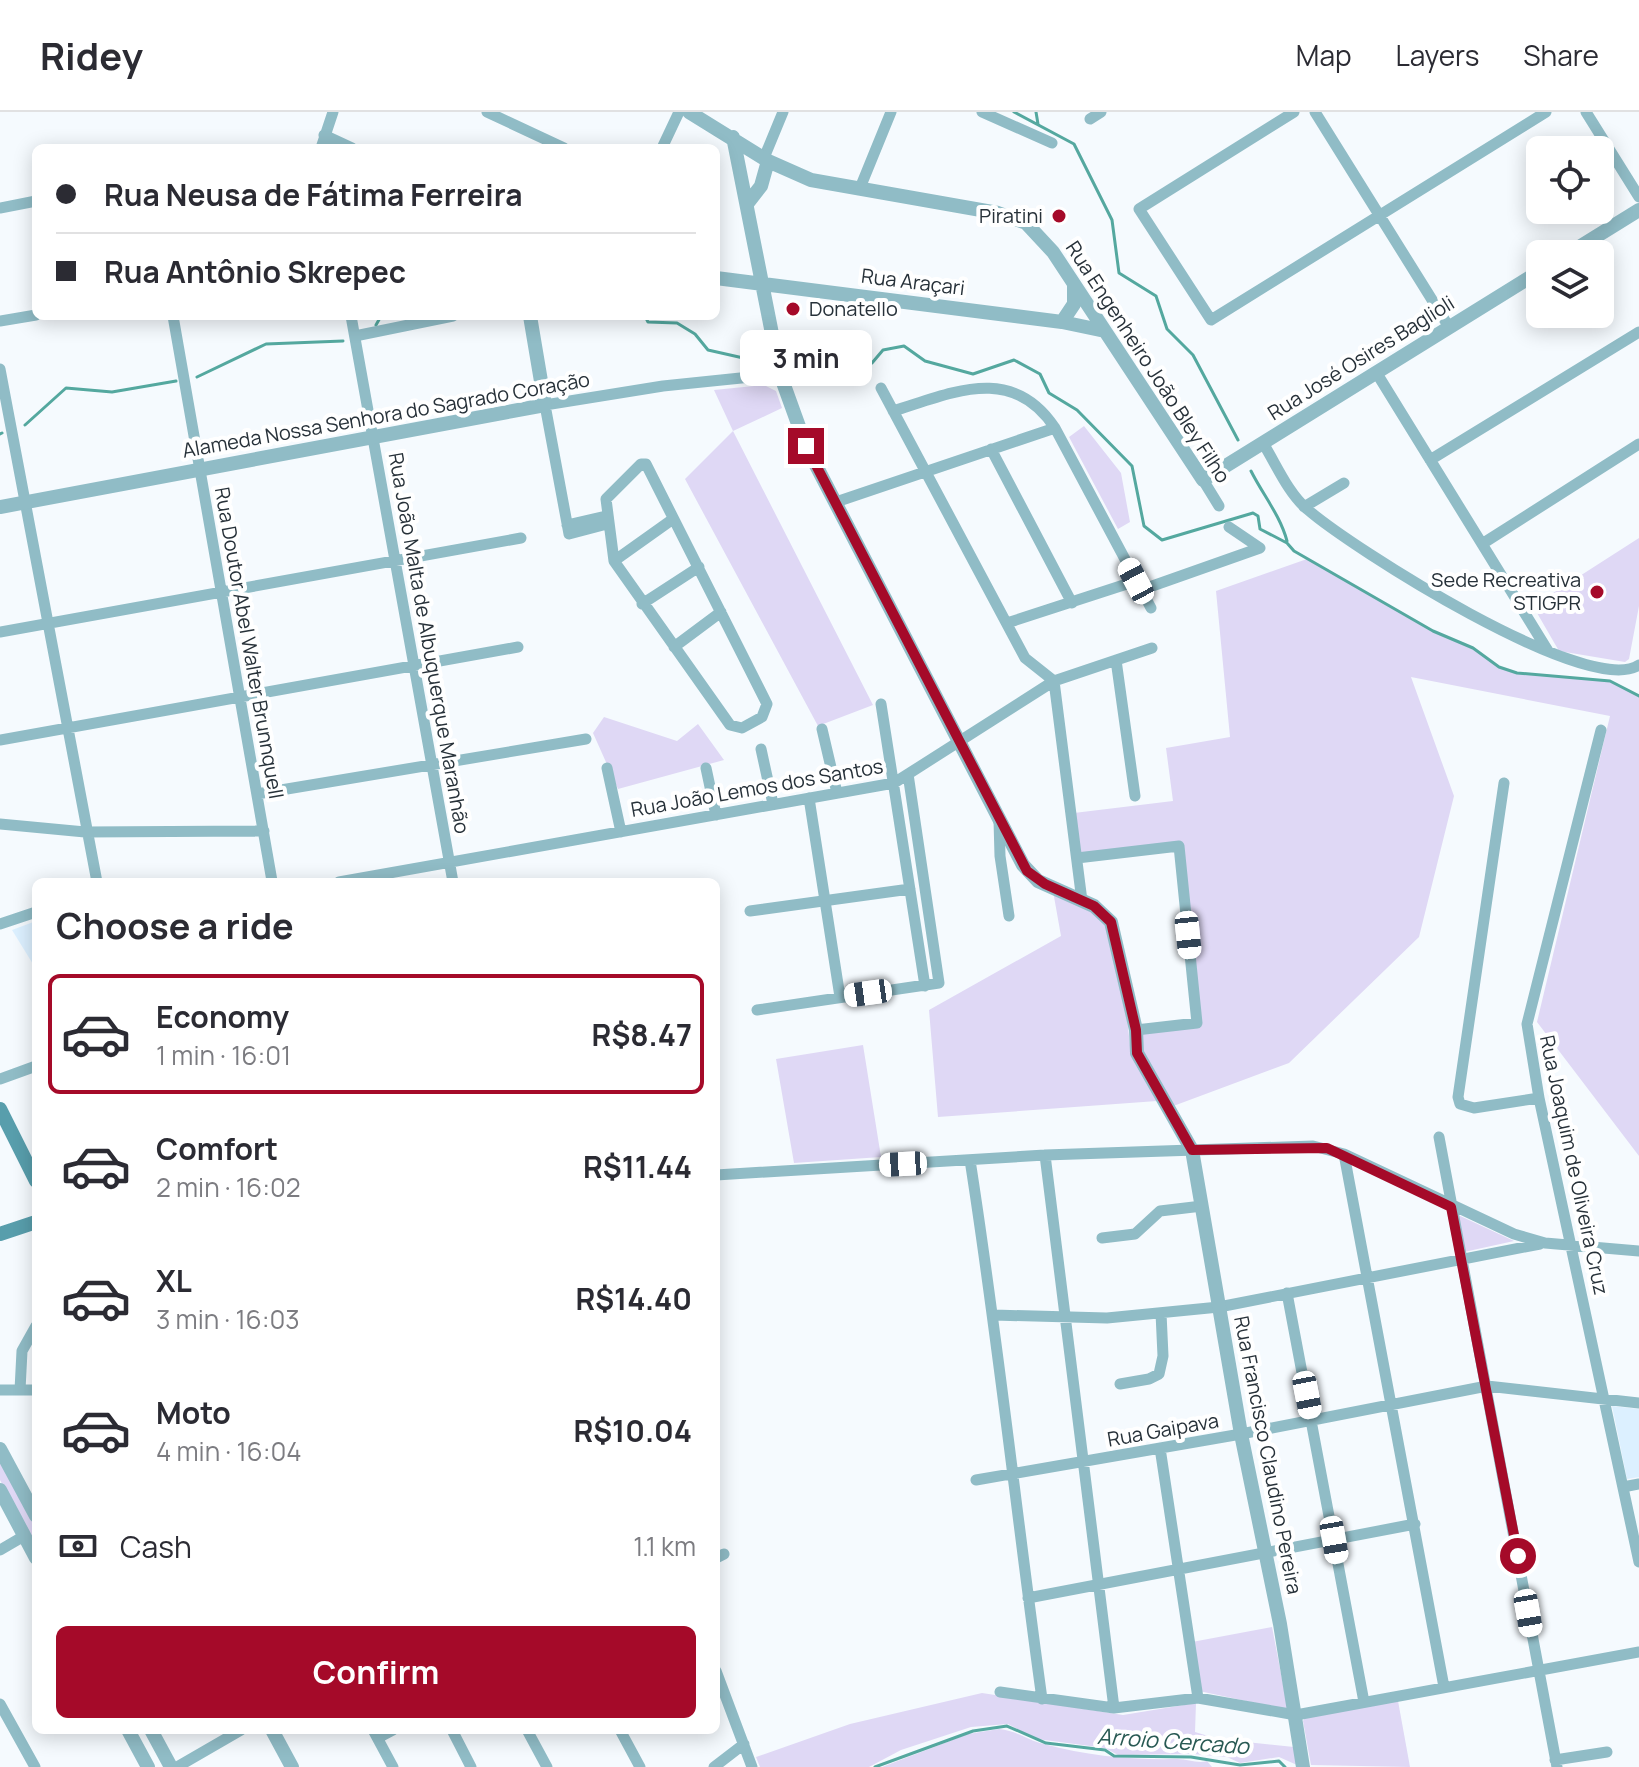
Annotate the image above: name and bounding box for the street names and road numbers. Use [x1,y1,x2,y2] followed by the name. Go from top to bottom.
[1060,236,1237,488] street label: Rua Engenheiro João Bley Filho
[860,262,966,301] street label: Rua Araçari
[1262,289,1459,426] street label: Rua José Osires Baglioli
[180,365,592,464] street label: Alameda Nossa Senhora do Sagrado Coração
[383,450,476,836] street label: Rua João Malta de Albuquerque Maranhão
[209,485,290,801] street label: Rua Doutor Abel Walter Brunnquell
[629,752,885,823] street label: Rua João Lemos dos Santos
[1534,1033,1615,1297] street label: Rua Joaquim de Oliveira Cruz
[1228,1313,1309,1596] street label: Rua Francisco Claudino Pereira
[1105,1406,1221,1453] street label: Rua Gaipava

